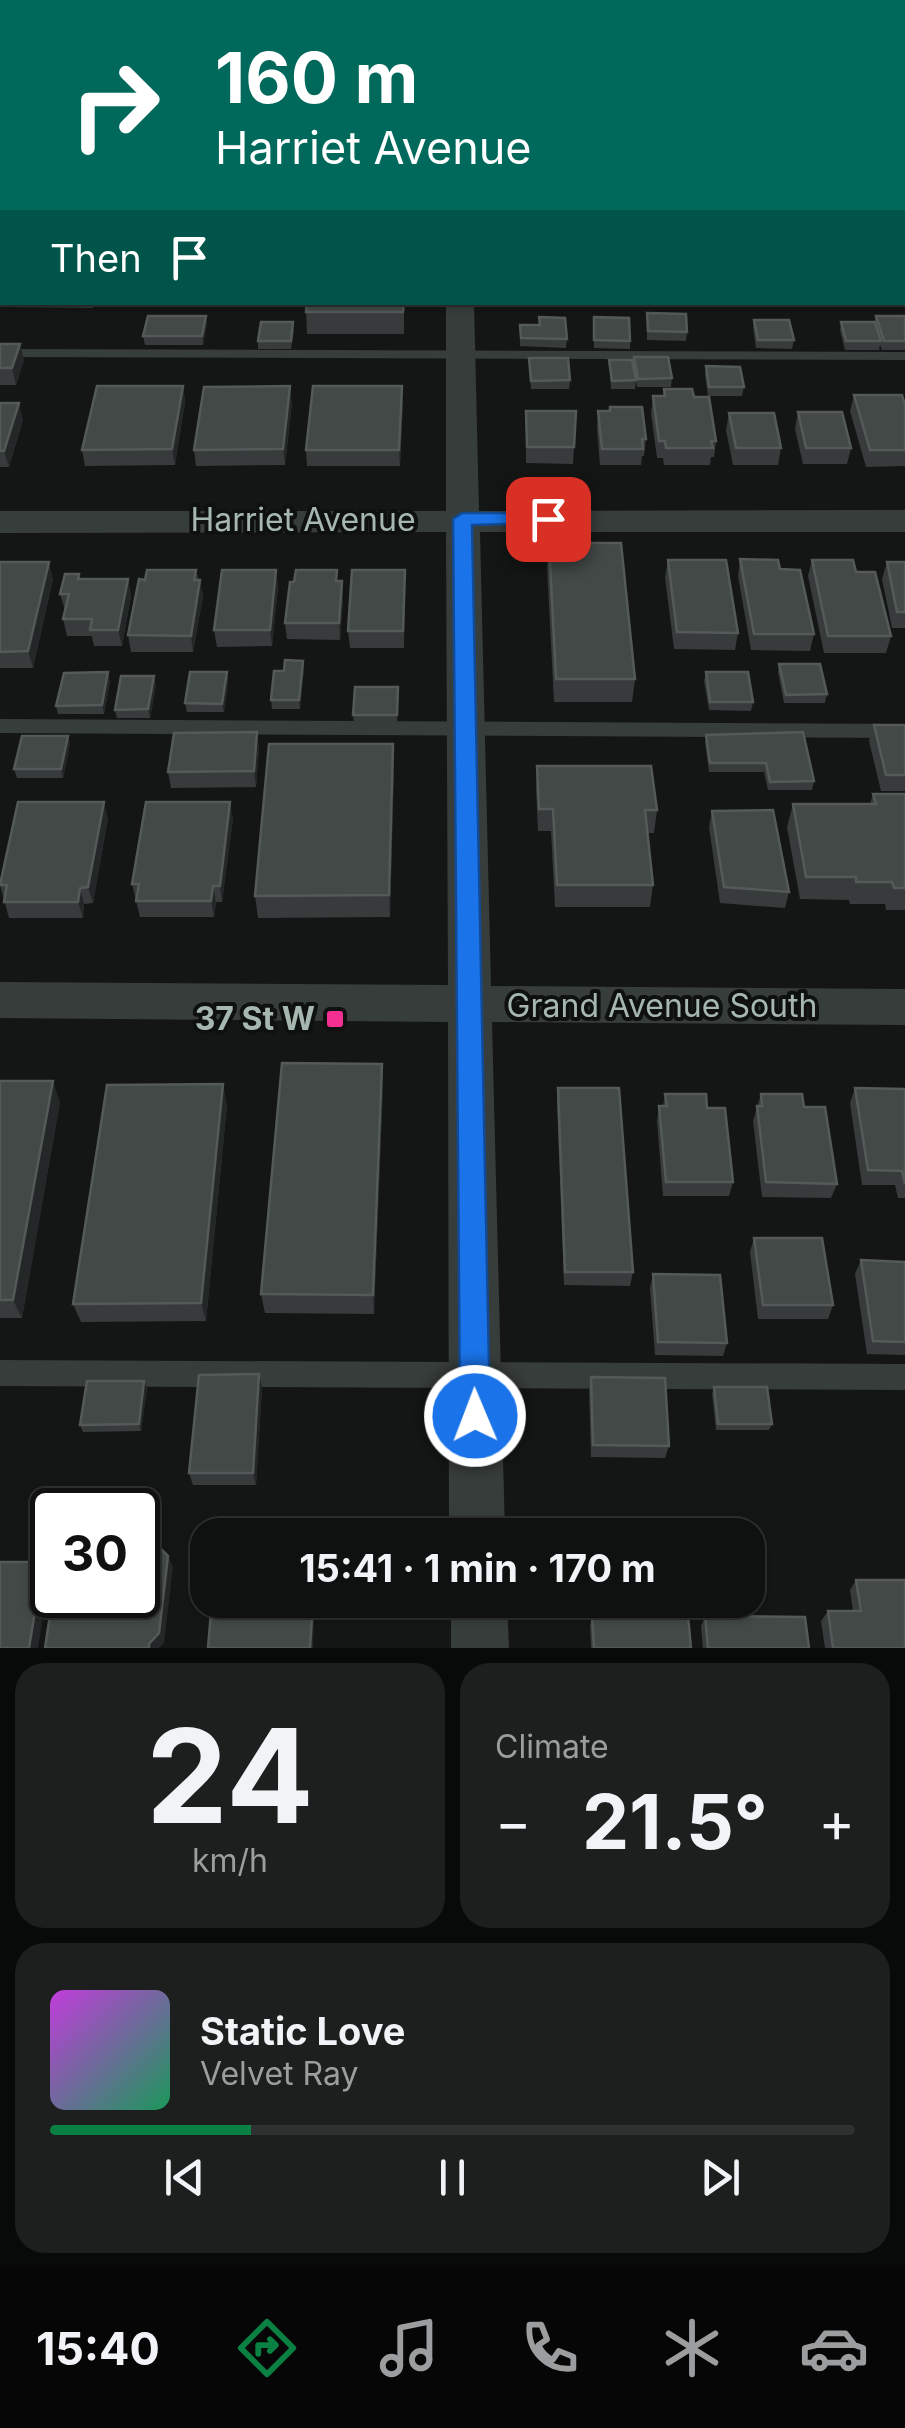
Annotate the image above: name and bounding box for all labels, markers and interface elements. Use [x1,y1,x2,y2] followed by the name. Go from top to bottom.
[215,35,418,120] text: 160 m
[50,40,180,170] icon: right
[215,120,532,175] text: Harriet Avenue
[162,230,217,285] icon: arrive
[50,235,142,281] text: Then
[506,477,591,562] pin
[521,492,576,547] icon: arrive
[190,500,416,539] street label: Harriet Avenue
[507,986,817,1025] street label: Grand Avenue South
[195,999,315,1038] place label: 37 St W
[324,1008,346,1030] marker: 37 St W
[423,1364,527,1468] position arrow
[30,1488,160,1618] speed limit sign: 30
[299,1545,656,1591] text: 15:41 · 1 min · 170 m
[146,1697,314,1854] text: 24
[495,1727,609,1766] text: Climate
[582,1776,768,1867] text: 21.5°
[495,1789,531,1855] text: −
[819,1789,855,1855] text: +
[192,1841,268,1880] text: km/h
[200,2008,405,2054] text: Static Love
[200,2054,358,2093] text: Velvet Ray
[157,2150,212,2205] icon: previous
[425,2150,480,2205] icon: pause
[693,2150,748,2205] icon: next
[232,2313,302,2383] icon: directions
[374,2313,444,2383] icon: music
[515,2313,585,2383] icon: phone
[657,2313,727,2383] icon: climate
[799,2313,869,2383] icon: car
[36,2321,160,2376] text: 15:40

